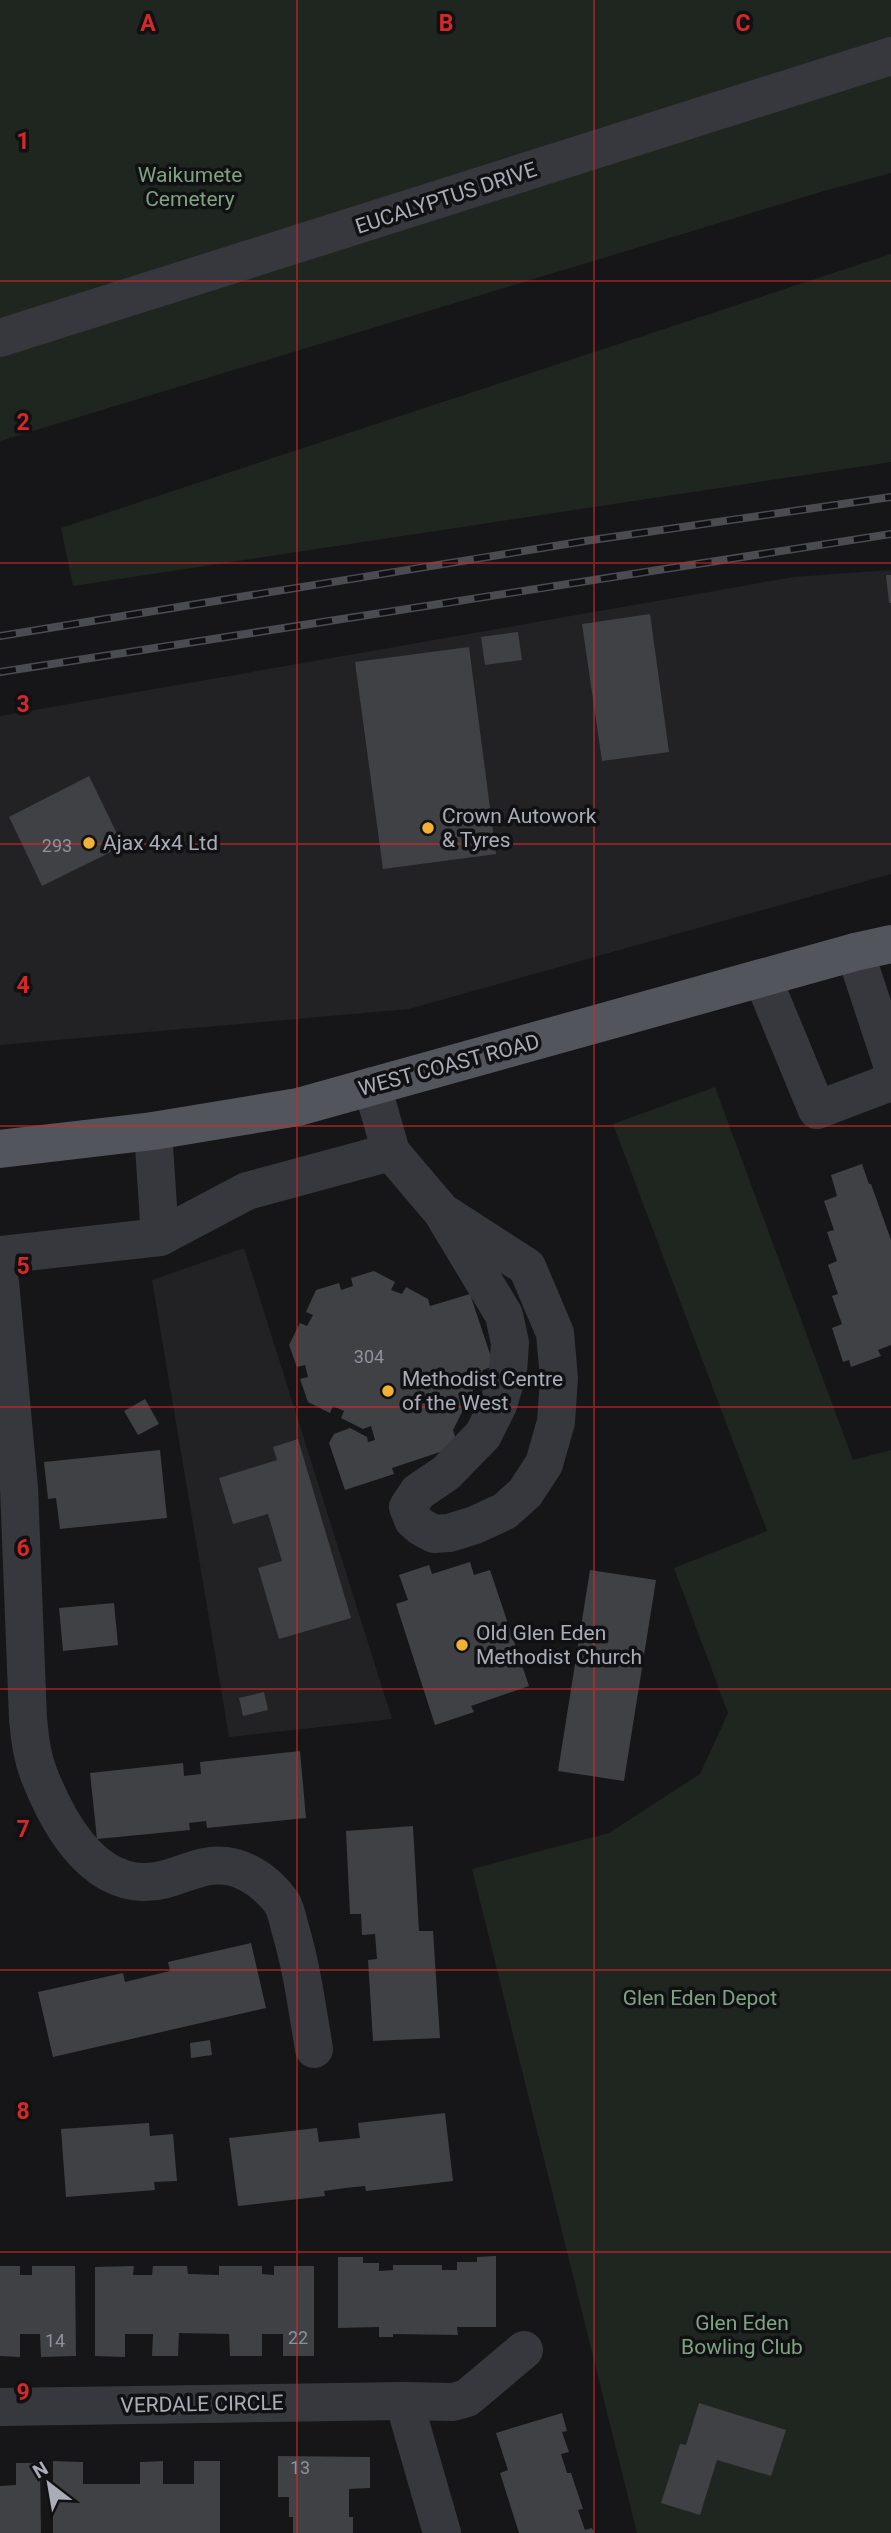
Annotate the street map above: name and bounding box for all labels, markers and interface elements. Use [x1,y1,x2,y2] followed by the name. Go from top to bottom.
[140,10,156,37] text: A
[439,10,453,37] text: B
[735,10,751,37] text: C
[16,128,30,155] text: 1
[352,157,540,239] street label: EUCALYPTUS DRIVE
[138,163,242,211] park label: Waikumete Cemetery
[16,409,30,436] text: 2
[16,691,30,718] text: 3
[442,804,597,852] place label: Crown Autowork & Tyres
[420,820,436,836] marker: Crown Autowork & Tyres
[103,831,218,855] place label: Ajax 4x4 Ltd
[42,835,72,856] house number: 293
[81,835,97,851] marker: Ajax 4x4 Ltd
[16,972,30,999] text: 4
[356,1029,542,1101] street label: WEST COAST ROAD
[16,1253,30,1280] text: 5
[354,1346,384,1367] house number: 304
[402,1367,563,1415] place label: Methodist Centre of the West
[380,1383,396,1399] marker: Methodist Centre of the West
[16,1535,30,1562] text: 6
[476,1621,642,1669] place label: Old Glen Eden Methodist Church
[454,1637,470,1653] marker: Old Glen Eden Methodist Church
[16,1816,30,1843] text: 7
[623,1986,777,2010] park label: Glen Eden Depot
[16,2098,30,2125] text: 8
[681,2311,803,2359] park label: Glen Eden Bowling Club
[288,2327,308,2348] house number: 22
[45,2330,65,2351] house number: 14
[16,2379,30,2406] text: 9
[120,2391,284,2417] street label: VERDALE CIRCLE
[14,2449,84,2519] north arrow
[29,2457,52,2483] text: N
[290,2457,310,2478] house number: 13

